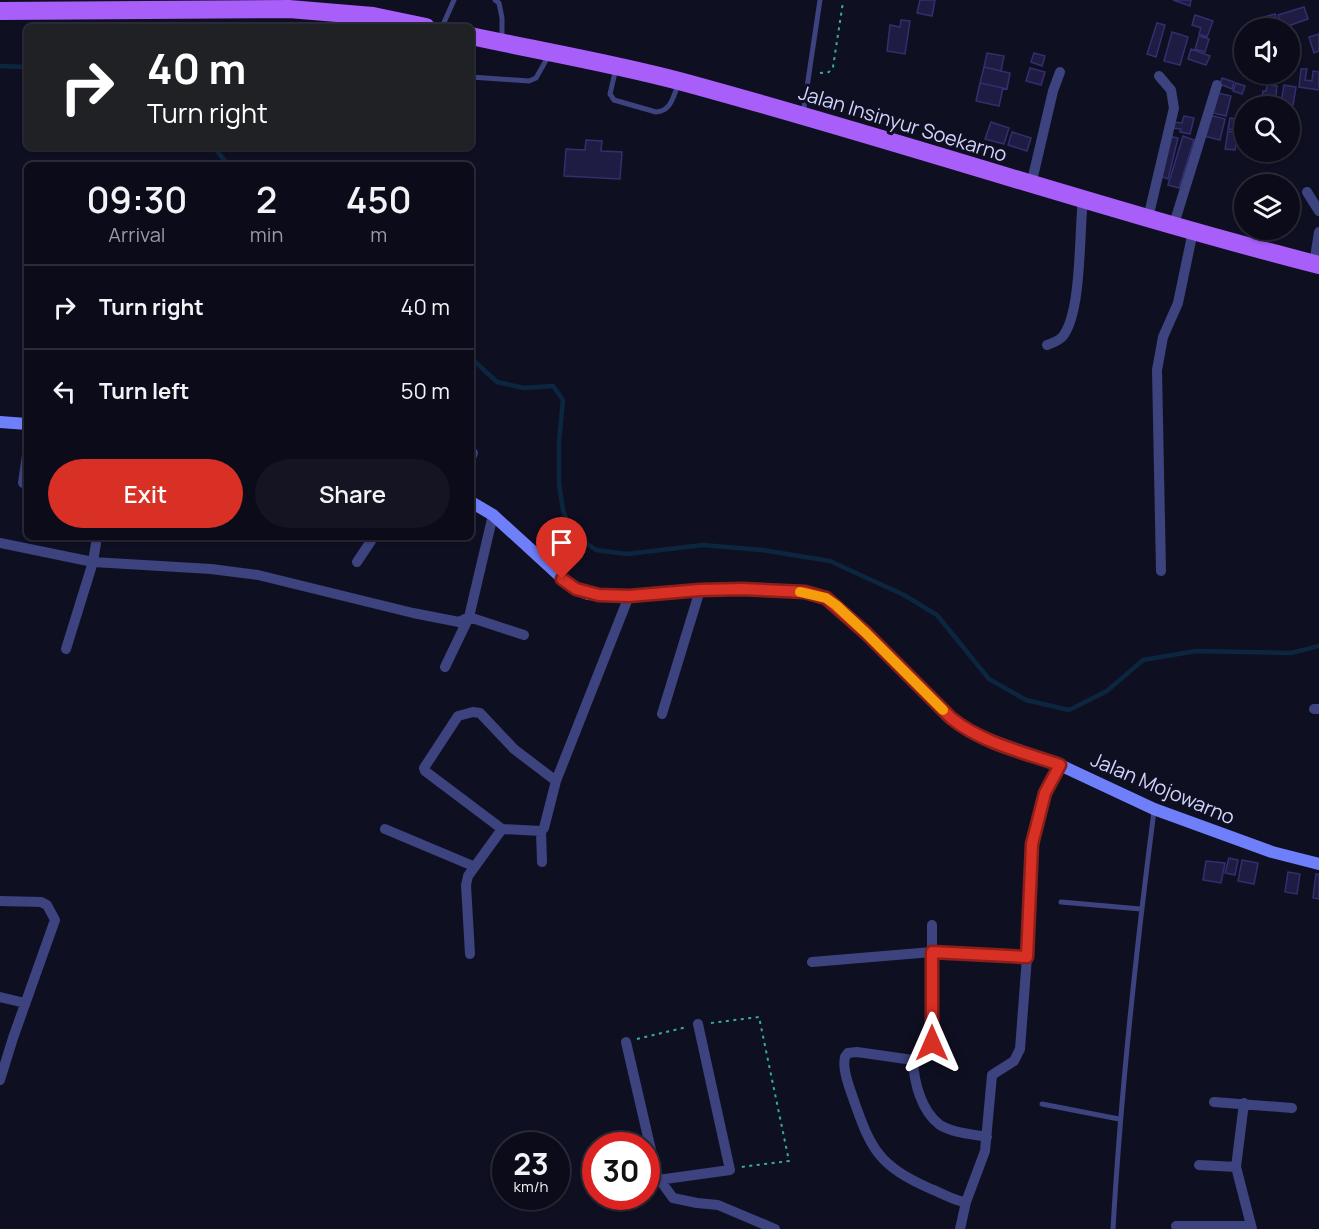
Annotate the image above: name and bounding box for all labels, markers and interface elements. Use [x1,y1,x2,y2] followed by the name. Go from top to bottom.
[1234,18,1300,240] map controls
[1234,18,1300,84] button: sound
[147,39,246,97] text: 40 m
[48,48,126,126] icon: right
[795,78,1011,168] street label: Jalan Insinyur Soekarno
[147,94,268,131] text: Turn right
[1234,96,1300,162] button: search
[1234,174,1300,240] button: layers
[86,175,187,224] text: 09:30
[256,175,277,224] text: 2
[346,175,412,224] text: 450
[108,221,165,248] text: Arrival
[250,221,283,248] text: min
[370,221,387,248] text: m
[48,291,81,324] icon: right
[99,292,204,322] text: Turn right
[401,292,450,322] text: 40 m
[48,375,81,408] icon: left
[99,376,189,406] text: Turn left
[401,376,450,406] text: 50 m
[48,459,243,528] button: Exit
[255,459,450,528] button: Share
[536,517,587,579] pin
[545,526,578,559] icon: arrive
[1087,746,1239,831] street label: Jalan Mojowarno
[900,1011,964,1075] position arrow
[582,1132,660,1210] speed limit sign: 30
[513,1143,549,1184] text: 23
[514,1176,548,1197] text: km/h

